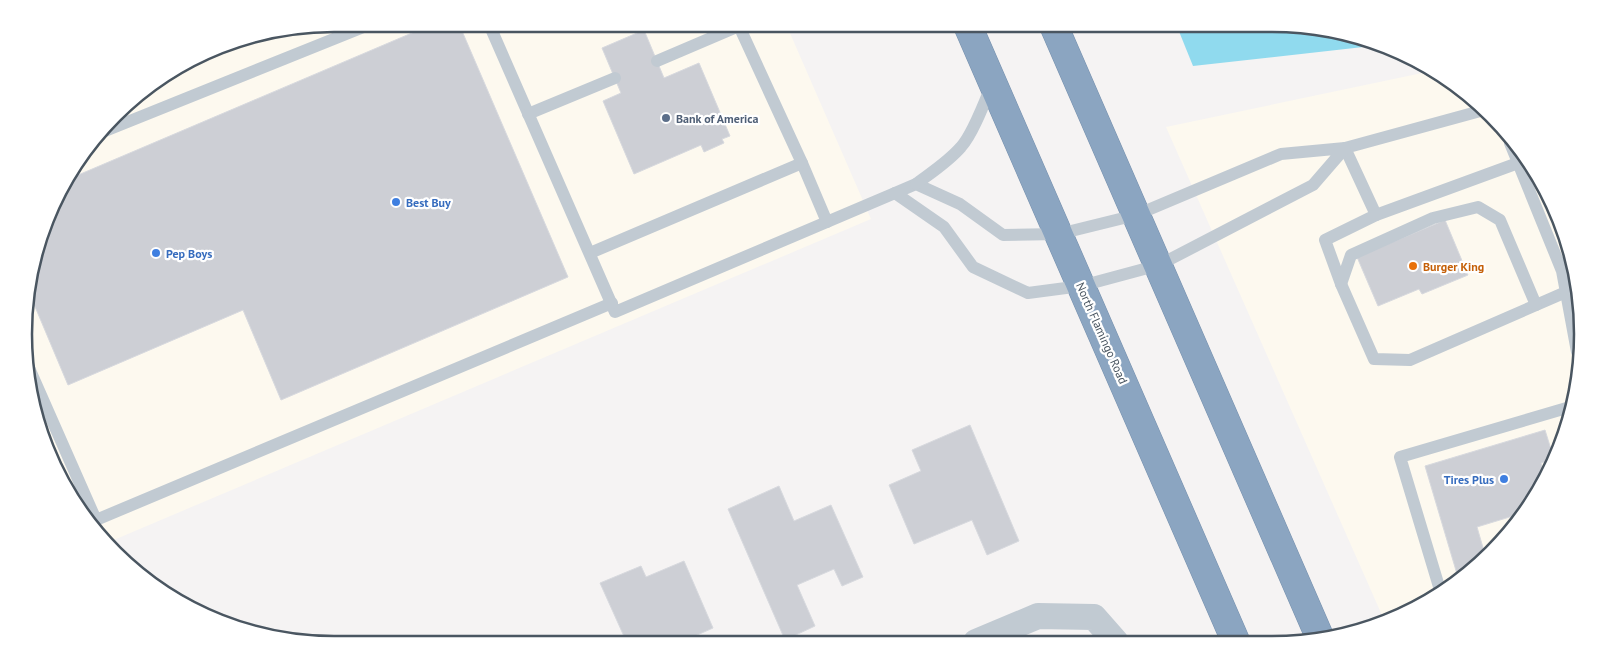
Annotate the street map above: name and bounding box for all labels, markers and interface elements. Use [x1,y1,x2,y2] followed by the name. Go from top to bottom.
[676,111,759,126] place label: Bank of America
[660,112,672,124] marker: Bank of America
[406,195,451,210] place label: Best Buy
[390,196,402,208] marker: Best Buy
[166,246,212,261] place label: Pep Boys
[150,247,162,259] marker: Pep Boys
[1423,259,1484,274] place label: Burger King
[1407,260,1419,272] marker: Burger King
[1073,280,1131,386] street label: North Flamingo Road
[1444,472,1494,487] place label: Tires Plus
[1498,473,1510,485] marker: Tires Plus

